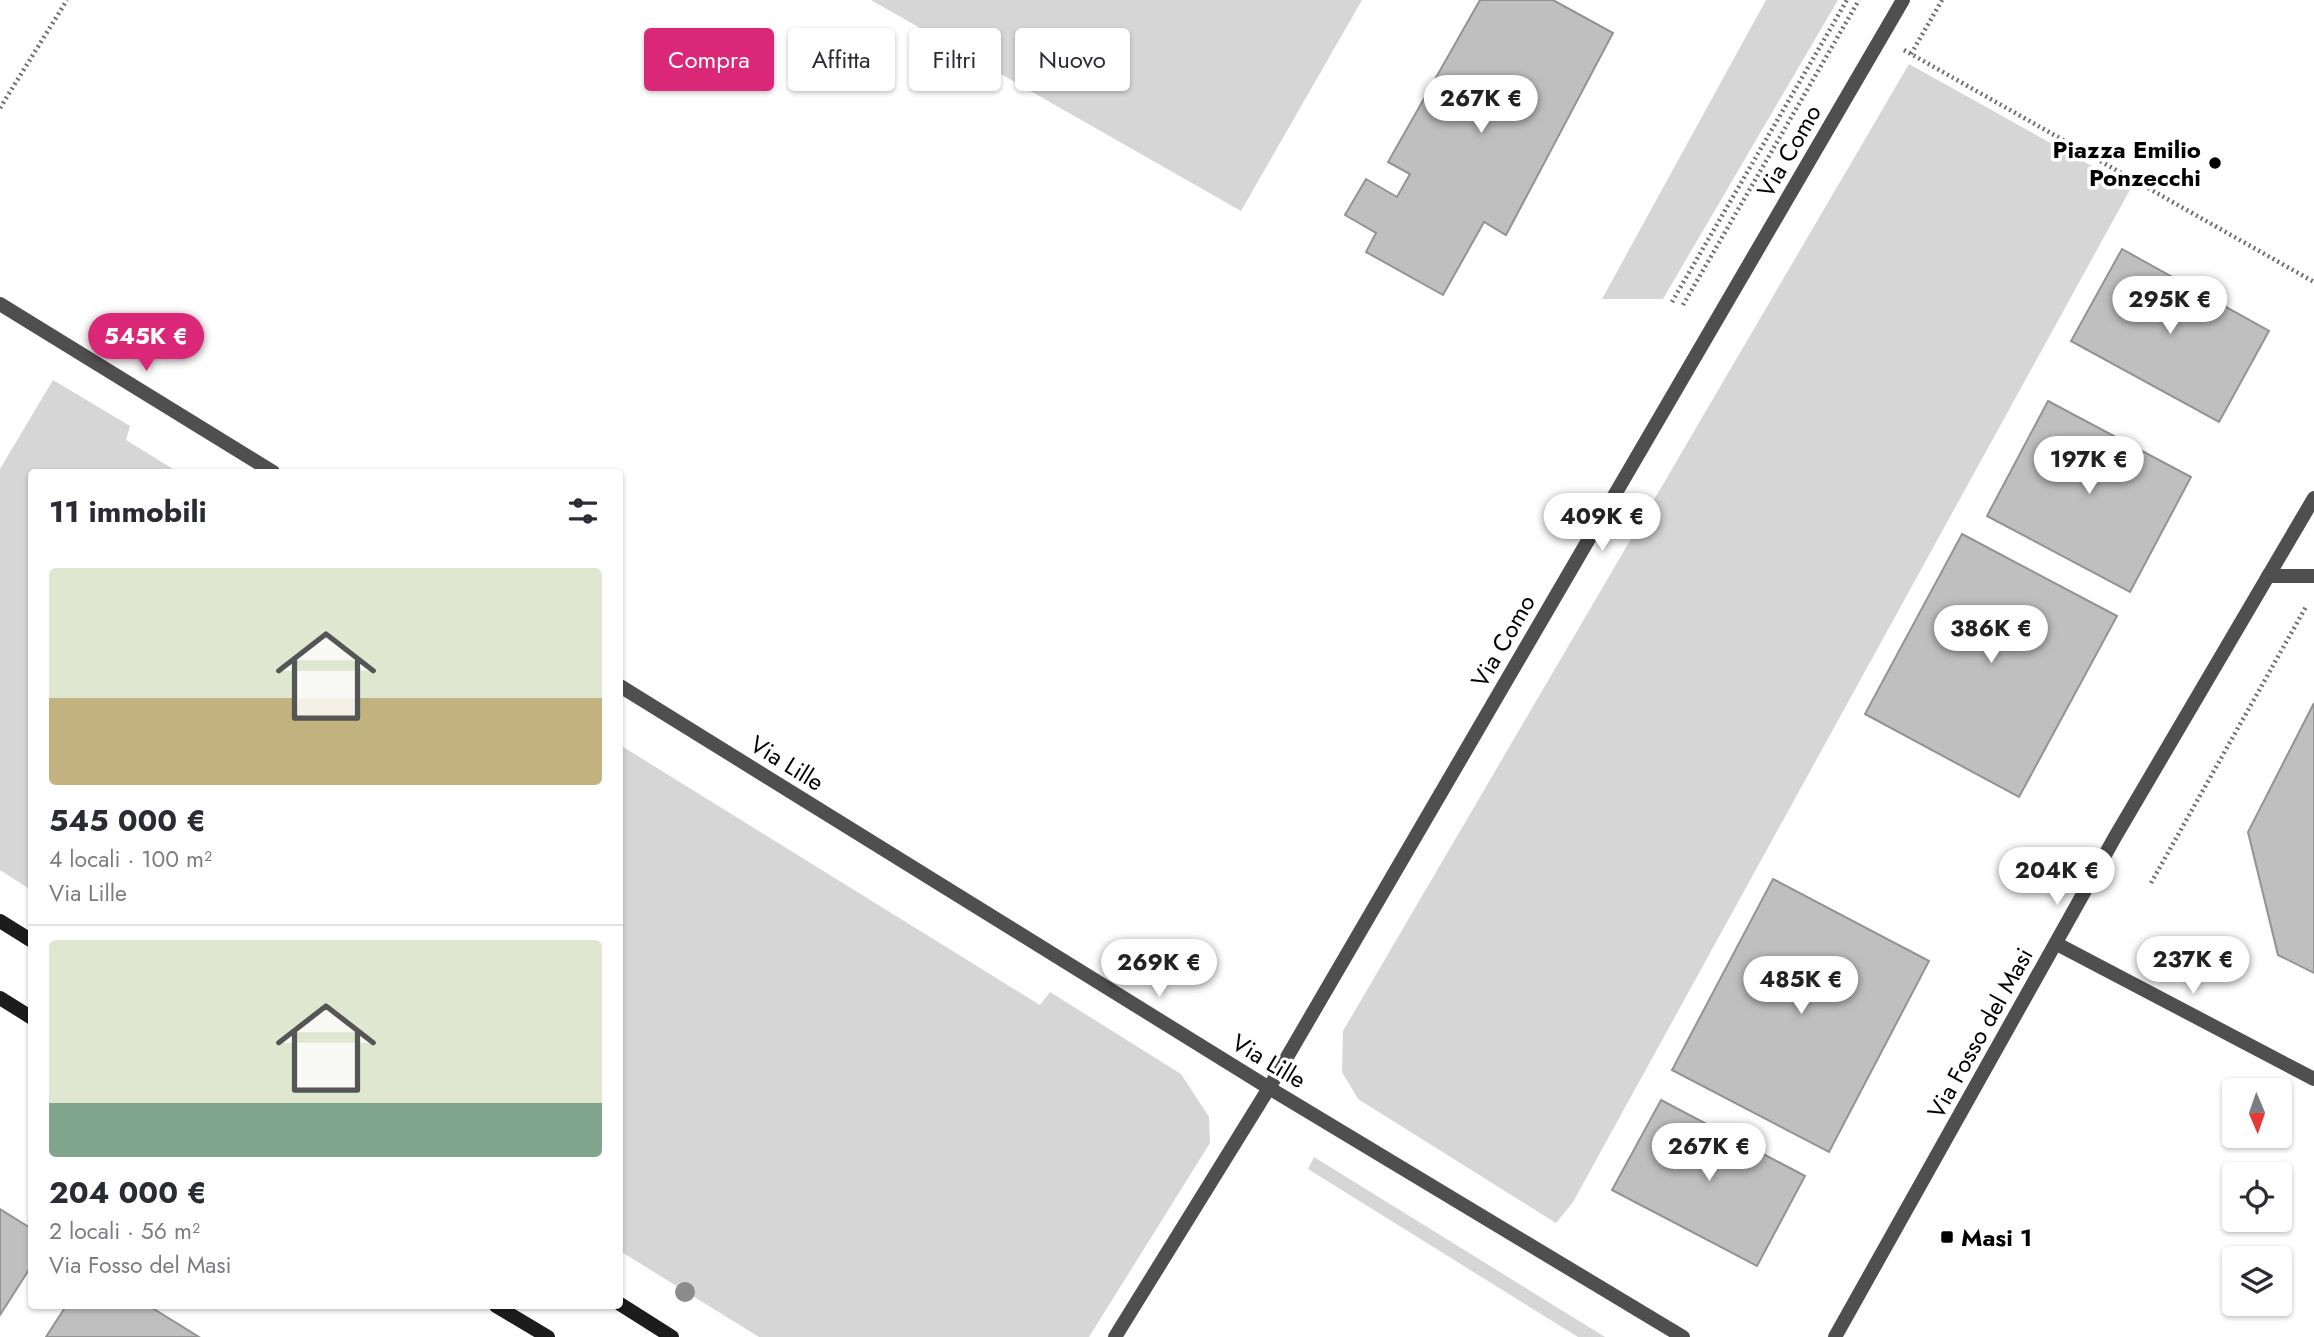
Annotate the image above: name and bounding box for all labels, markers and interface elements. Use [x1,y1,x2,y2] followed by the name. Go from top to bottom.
[644,28,774,91] chip: Compra
[788,28,895,91] chip: Affitta
[909,28,1001,91] chip: Filtri
[1015,28,1130,91] chip: Nuovo
[1424,76,1538,135] pin: 267K €
[1440,81,1522,115] text: 267K €
[1748,98,1830,204] street label: Via Como
[2053,132,2201,195] place label: Piazza Emilio Ponzecchi
[2207,155,2223,171] marker: Piazza Emilio Ponzecchi
[2113,276,2227,336] pin: 295K €
[2128,282,2212,316] text: 295K €
[89,314,203,373] pin: 545K €
[104,319,188,353] text: 545K €
[2032,436,2146,496] pin: 197K €
[2050,442,2128,476] text: 197K €
[49,490,207,533] text: 11 immobili
[564,492,602,530] icon: filters
[1545,494,1659,553] pin: 409K €
[1560,499,1644,533] text: 409K €
[1462,588,1544,694] street label: Via Como
[1934,606,2048,665] pin: 386K €
[1950,611,2032,645] text: 386K €
[263,613,389,739] icon: home
[743,727,831,799] street label: Via Lille
[49,799,206,842] text: 545 000 €
[49,842,212,876] text: 4 locali · 100 m²
[2000,848,2114,907] pin: 204K €
[2015,853,2099,887] text: 204K €
[49,876,127,910] text: Via Lille
[2136,936,2250,996] pin: 237K €
[1102,940,1216,999] pin: 269K €
[1919,941,2041,1125] street label: Via Fosso del Masi
[2153,942,2233,976] text: 237K €
[1117,945,1201,979] text: 269K €
[1744,956,1858,1016] pin: 485K €
[1759,962,1843,996] text: 485K €
[263,985,389,1111] icon: home
[1225,1025,1313,1097] street label: Via Lille
[2222,1078,2292,1148] north arrow
[2222,1078,2292,1316] map controls
[1652,1124,1766,1183] pin: 267K €
[1668,1129,1750,1163] text: 267K €
[2222,1162,2292,1232] button: locate
[49,1171,207,1214] text: 204 000 €
[49,1214,200,1248] text: 2 locali · 56 m²
[1961,1220,2032,1255] place label: Masi 1
[1939,1229,1955,1245] marker: Masi 1
[2222,1246,2292,1316] button: layers
[49,1248,232,1282] text: Via Fosso del Masi

